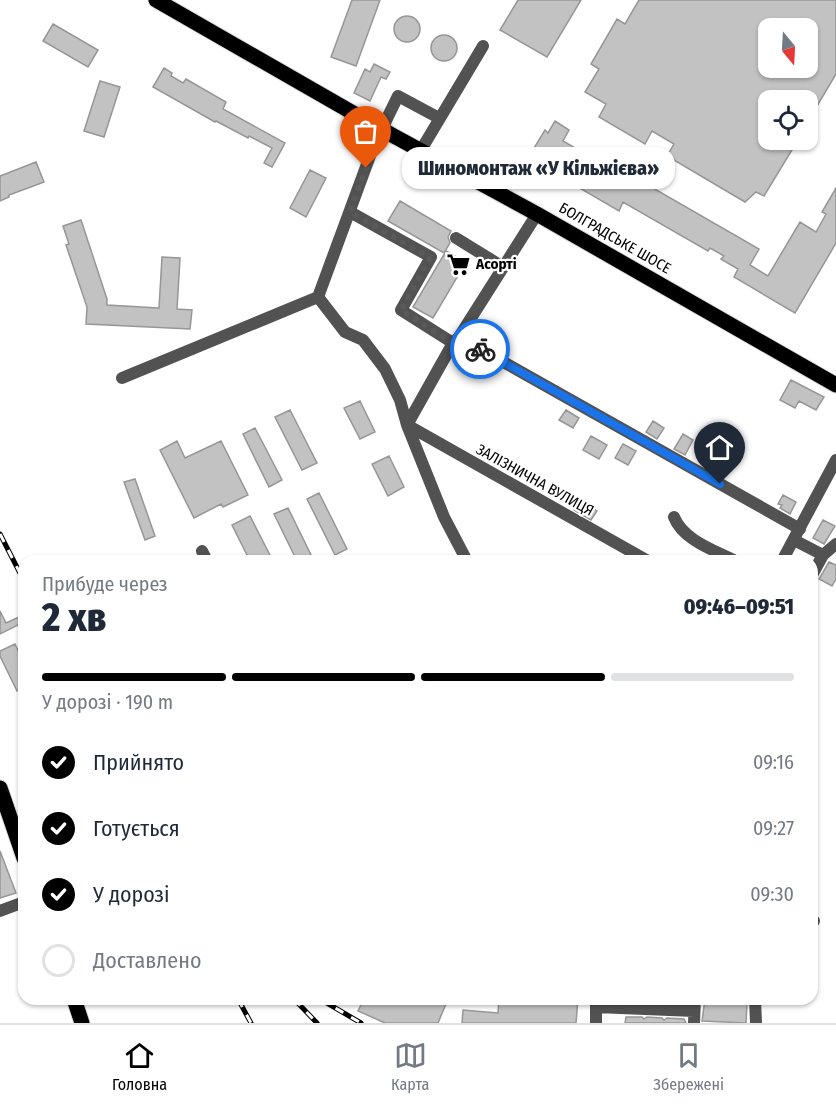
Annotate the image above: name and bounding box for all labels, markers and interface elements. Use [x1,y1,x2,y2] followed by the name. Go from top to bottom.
[758,18,818,78] north arrow
[758,18,818,150] map controls
[758,90,818,150] button: locate
[340,106,391,168] pin
[349,115,382,148] icon: bag
[402,147,675,189] callout: Шиномонтаж «У Кільжієва»
[418,156,659,180] text: Шиномонтаж «У Кільжієва»
[556,199,674,277] street label: БОЛГРАДСЬКЕ ШОСЕ
[445,251,471,277] supermarket icon: Асорті
[475,255,517,273] place label: Асорті
[450,319,510,379] courier
[464,333,497,366] icon: bike
[694,422,745,484] pin
[703,431,736,464] icon: home
[473,440,597,520] street label: ЗАЛІЗНИЧНА ВУЛИЦЯ
[42,572,168,596] text: Прибуде через
[683,593,794,620] text: 09:46–09:51
[42,595,106,641] text: 2 хв
[42,690,173,714] text: У дорозі · 190 m
[42,746,75,779] icon: check
[93,749,184,776] text: Прийнято
[753,750,794,774] text: 09:16
[42,812,75,845] icon: check
[93,815,180,842] text: Готується
[753,816,794,840] text: 09:27
[42,878,75,911] icon: check
[93,881,170,908] text: У дорозі
[750,882,794,906] text: 09:30
[93,947,202,974] text: Доставлено
[112,1039,167,1094] tab: Головна
[391,1039,429,1094] tab: Карта
[653,1039,724,1094] tab: Збережені

